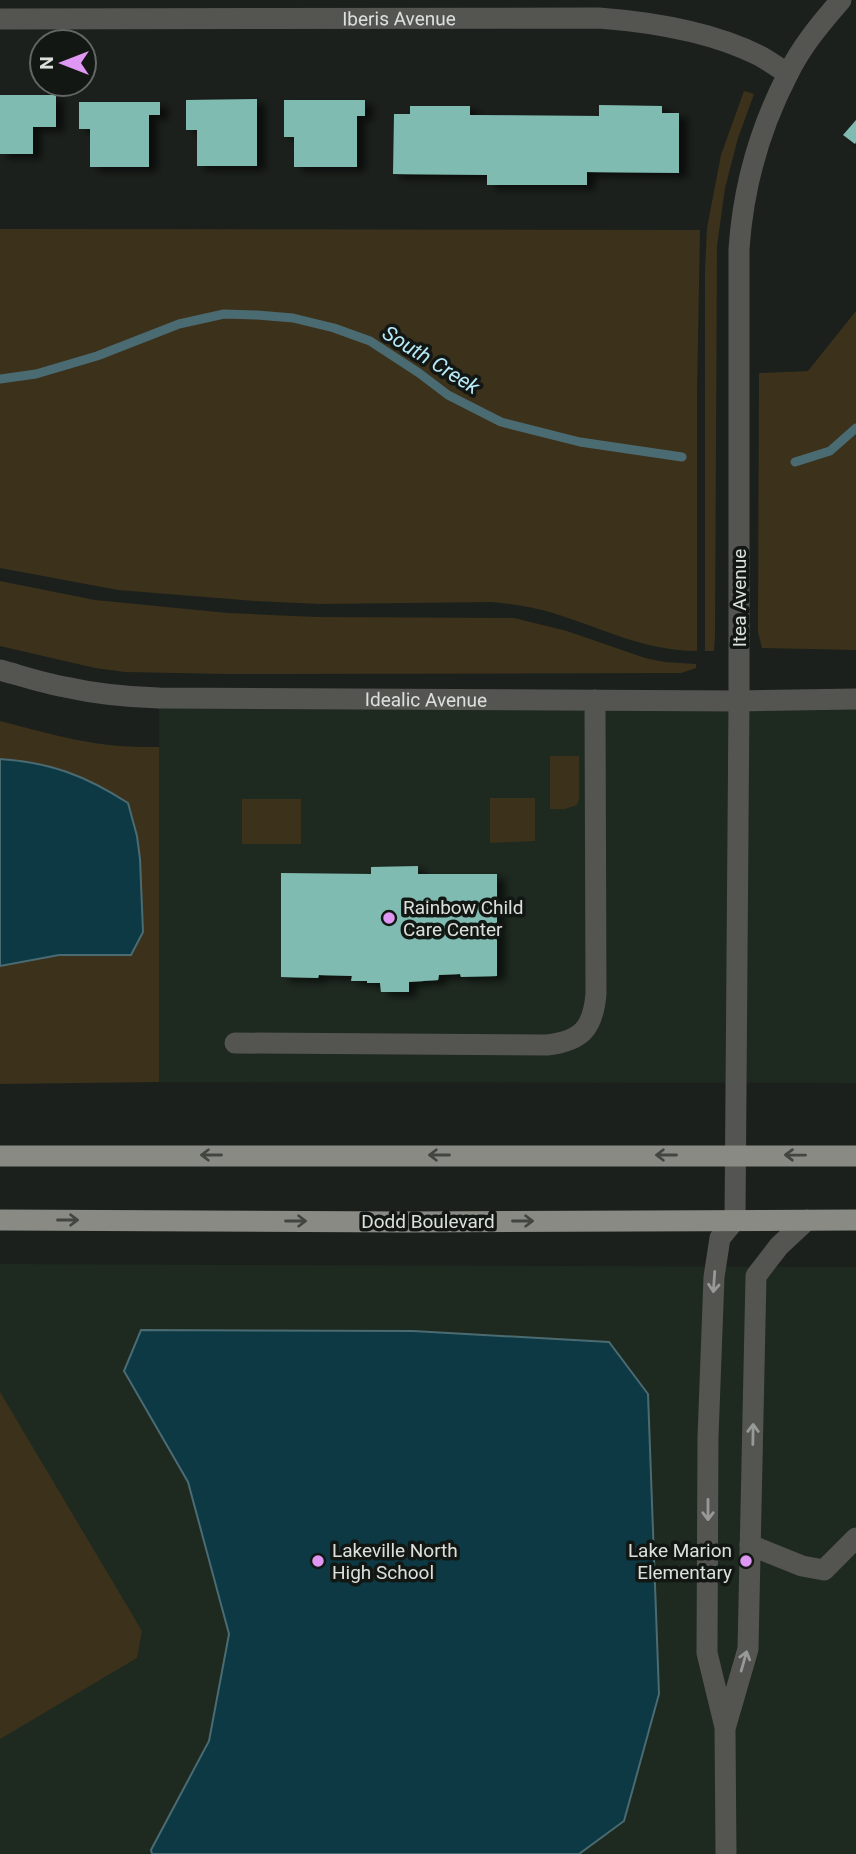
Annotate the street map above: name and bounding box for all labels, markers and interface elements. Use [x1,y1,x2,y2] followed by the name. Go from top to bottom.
[342,7,456,30] street label: Iberis Avenue
[28,28,98,98] north arrow
[35,56,58,70] text: N
[378,321,485,400] water label: South Creek
[728,549,751,647] street label: Itea Avenue
[365,688,487,712] street label: Idealic Avenue
[403,896,523,941] place label: Rainbow Child Care Center
[381,910,397,926] marker: Rainbow Child Care Center
[200,1148,223,1162] one-way arrow
[428,1148,451,1162] one-way arrow
[655,1148,678,1162] one-way arrow
[784,1148,807,1162] one-way arrow
[361,1210,495,1233] street label: Dodd Boulevard
[56,1213,79,1227] one-way arrow
[284,1214,307,1228] one-way arrow
[511,1214,534,1228] one-way arrow
[707,1271,720,1293] one-way arrow
[746,1423,759,1446] one-way arrow
[701,1498,714,1521] one-way arrow
[332,1539,458,1584] place label: Lakeville North High School
[628,1539,732,1584] place label: Lake Marion Elementary
[310,1553,326,1569] marker: Lakeville North High School
[738,1553,754,1569] marker: Lake Marion Elementary
[739,1651,752,1673] one-way arrow

